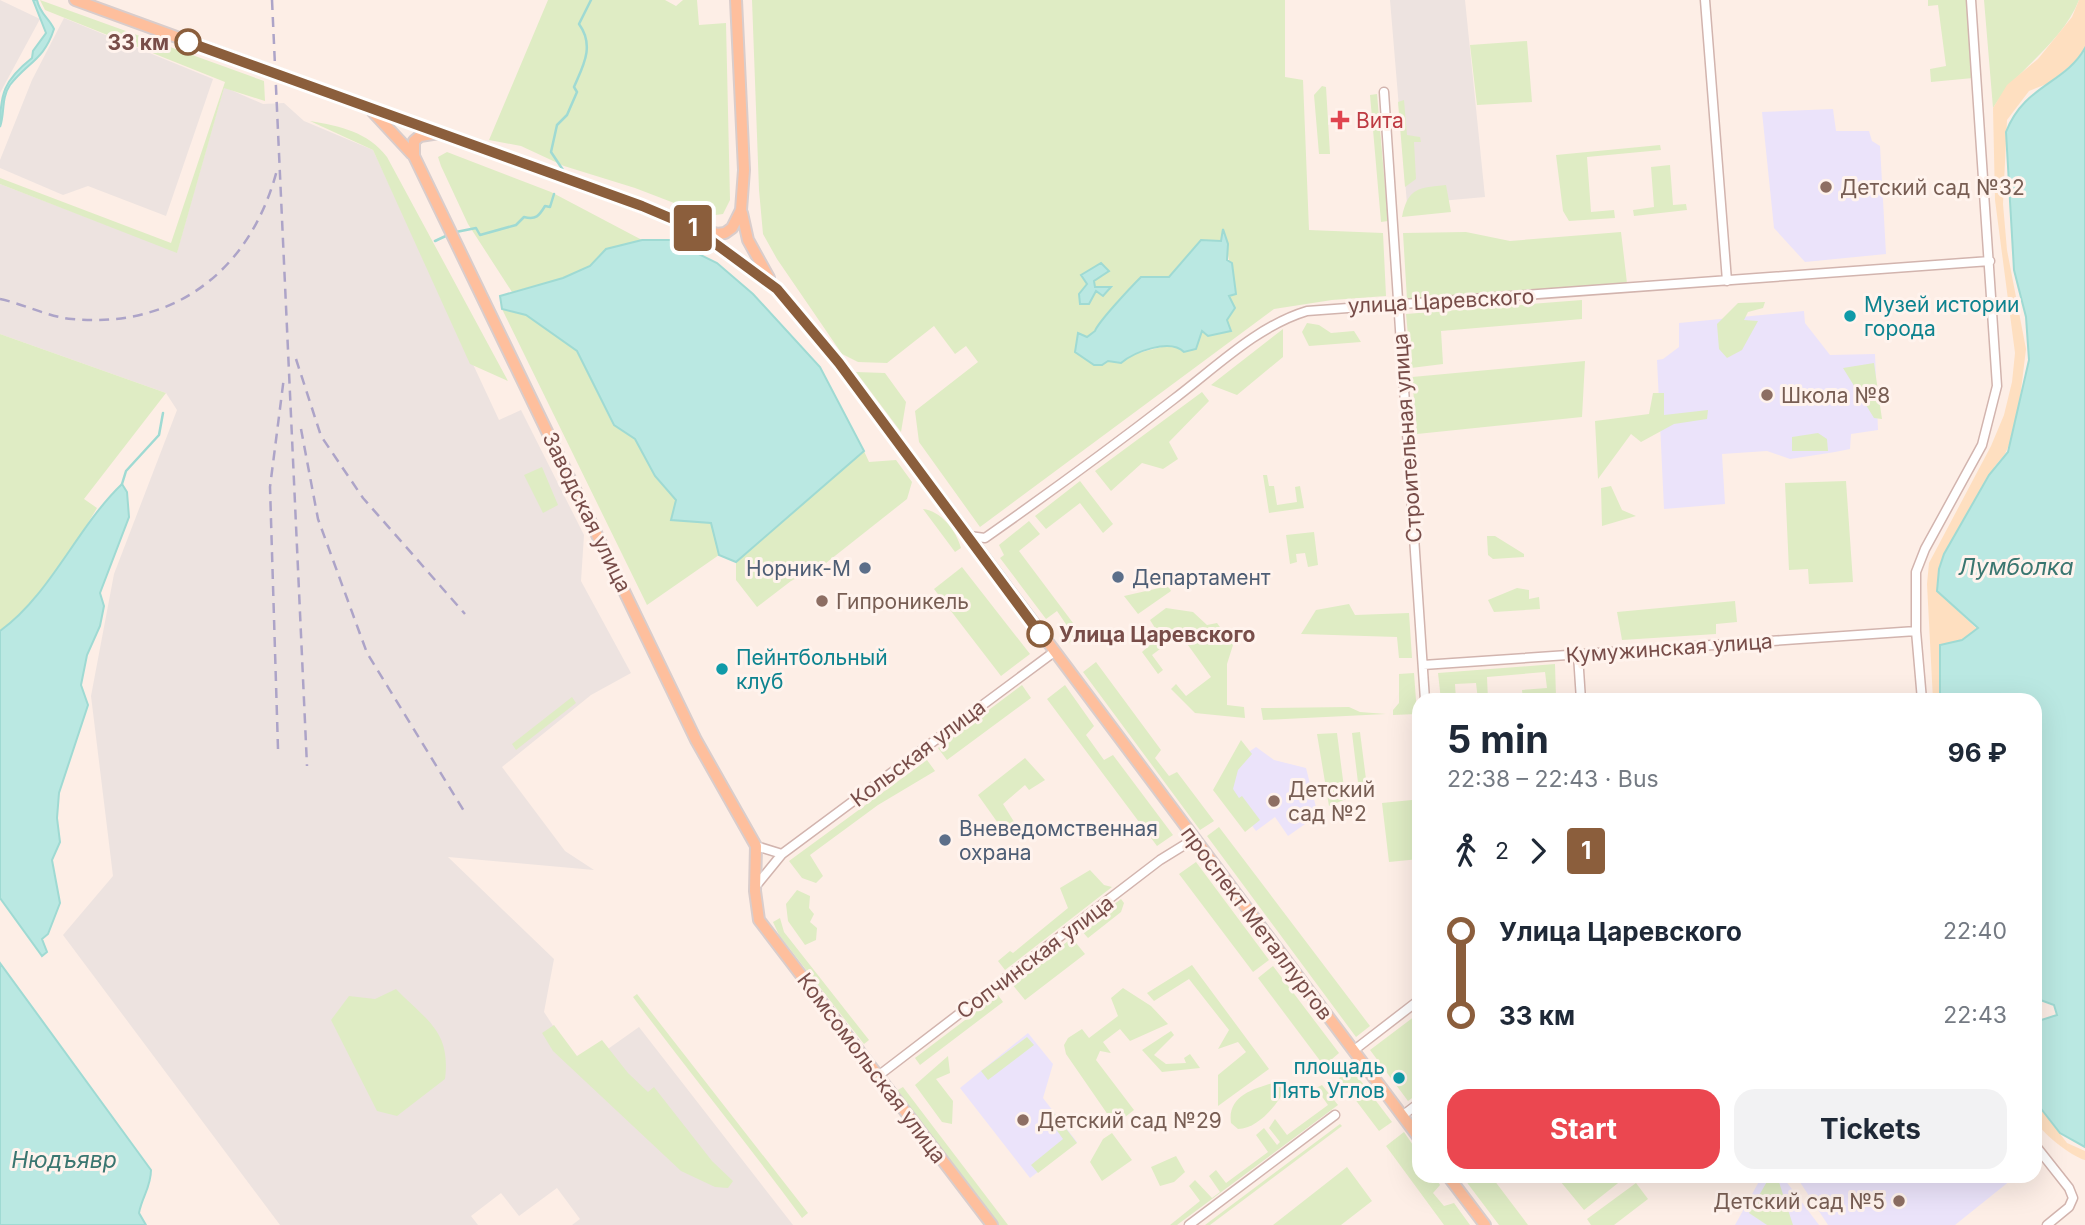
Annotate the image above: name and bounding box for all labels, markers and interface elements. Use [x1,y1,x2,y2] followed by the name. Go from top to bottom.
[175,29,201,55] marker: 33 км
[108,30,169,55] place label: 33 км
[1356,108,1404,133] place label: Вита
[1330,110,1350,130] marker: Вита
[1840,175,2025,200] place label: Детский сад №32
[1818,179,1834,195] marker: Детский сад №32
[670,205,716,251] line badge: 1
[688,213,698,242] text: 1
[1347,284,1535,318] street label: улица Царевского
[1864,292,2020,341] place label: Музей истории города
[1842,308,1858,324] marker: Музей истории города
[1387,332,1427,544] street label: Строительная улица
[1781,383,1890,408] place label: Школа №8
[1759,387,1775,403] marker: Школа №8
[537,428,637,596] street label: Заводская улица
[1958,553,2074,581] water label: Лумболка
[746,556,851,581] place label: Норник-М
[857,560,873,576] marker: Норник-М
[1132,565,1271,590] place label: Департамент
[1110,569,1126,585] marker: Департамент
[836,589,969,614] place label: Гипроникель
[814,593,830,609] marker: Гипроникель
[1027,621,1053,647] marker: Улица Царевского
[1059,622,1255,647] place label: Улица Царевского
[1565,628,1773,668] street label: Кумужинская улица
[736,645,888,694] place label: Пейнтбольный клуб
[714,661,730,677] marker: Пейнтбольный клуб
[846,694,990,812] street label: Кольская улица
[1447,716,1549,762] text: 5 min
[1948,737,2007,768] text: 96 ₽
[1447,765,1659,793] text: 22:38 – 22:43 · Bus
[1288,777,1375,826] place label: Детский сад №2
[1266,793,1282,809] marker: Детский сад №2
[959,816,1158,865] place label: Вневедомственная охрана
[1176,821,1338,1025] street label: проспект Металлургов
[937,832,953,848] marker: Вневедомственная охрана
[1447,832,1485,870] icon: walk
[1519,832,1557,870] icon: forward
[1581,836,1591,865] text: 1
[1495,837,1509,865] text: 2
[952,890,1118,1024] street label: Сопчинская улица
[1499,916,1742,947] text: Улица Царевского
[1943,917,2007,945] text: 22:40
[792,968,952,1168] street label: Комсомольская улица
[1499,1000,1575,1031] text: 33 км
[1943,1001,2007,1029] text: 22:43
[1272,1054,1385,1103] place label: площадь Пять Углов
[1391,1070,1407,1086] marker: площадь Пять Углов
[1447,1089,1720,1169] button: Start
[1734,1089,2007,1169] button: Tickets
[1037,1108,1222,1133] place label: Детский сад №29
[1015,1112,1031,1128] marker: Детский сад №29
[11,1146,117,1174] water label: Нюдъявр
[1713,1189,1885,1214] place label: Детский сад №5
[1891,1193,1907,1209] marker: Детский сад №5

